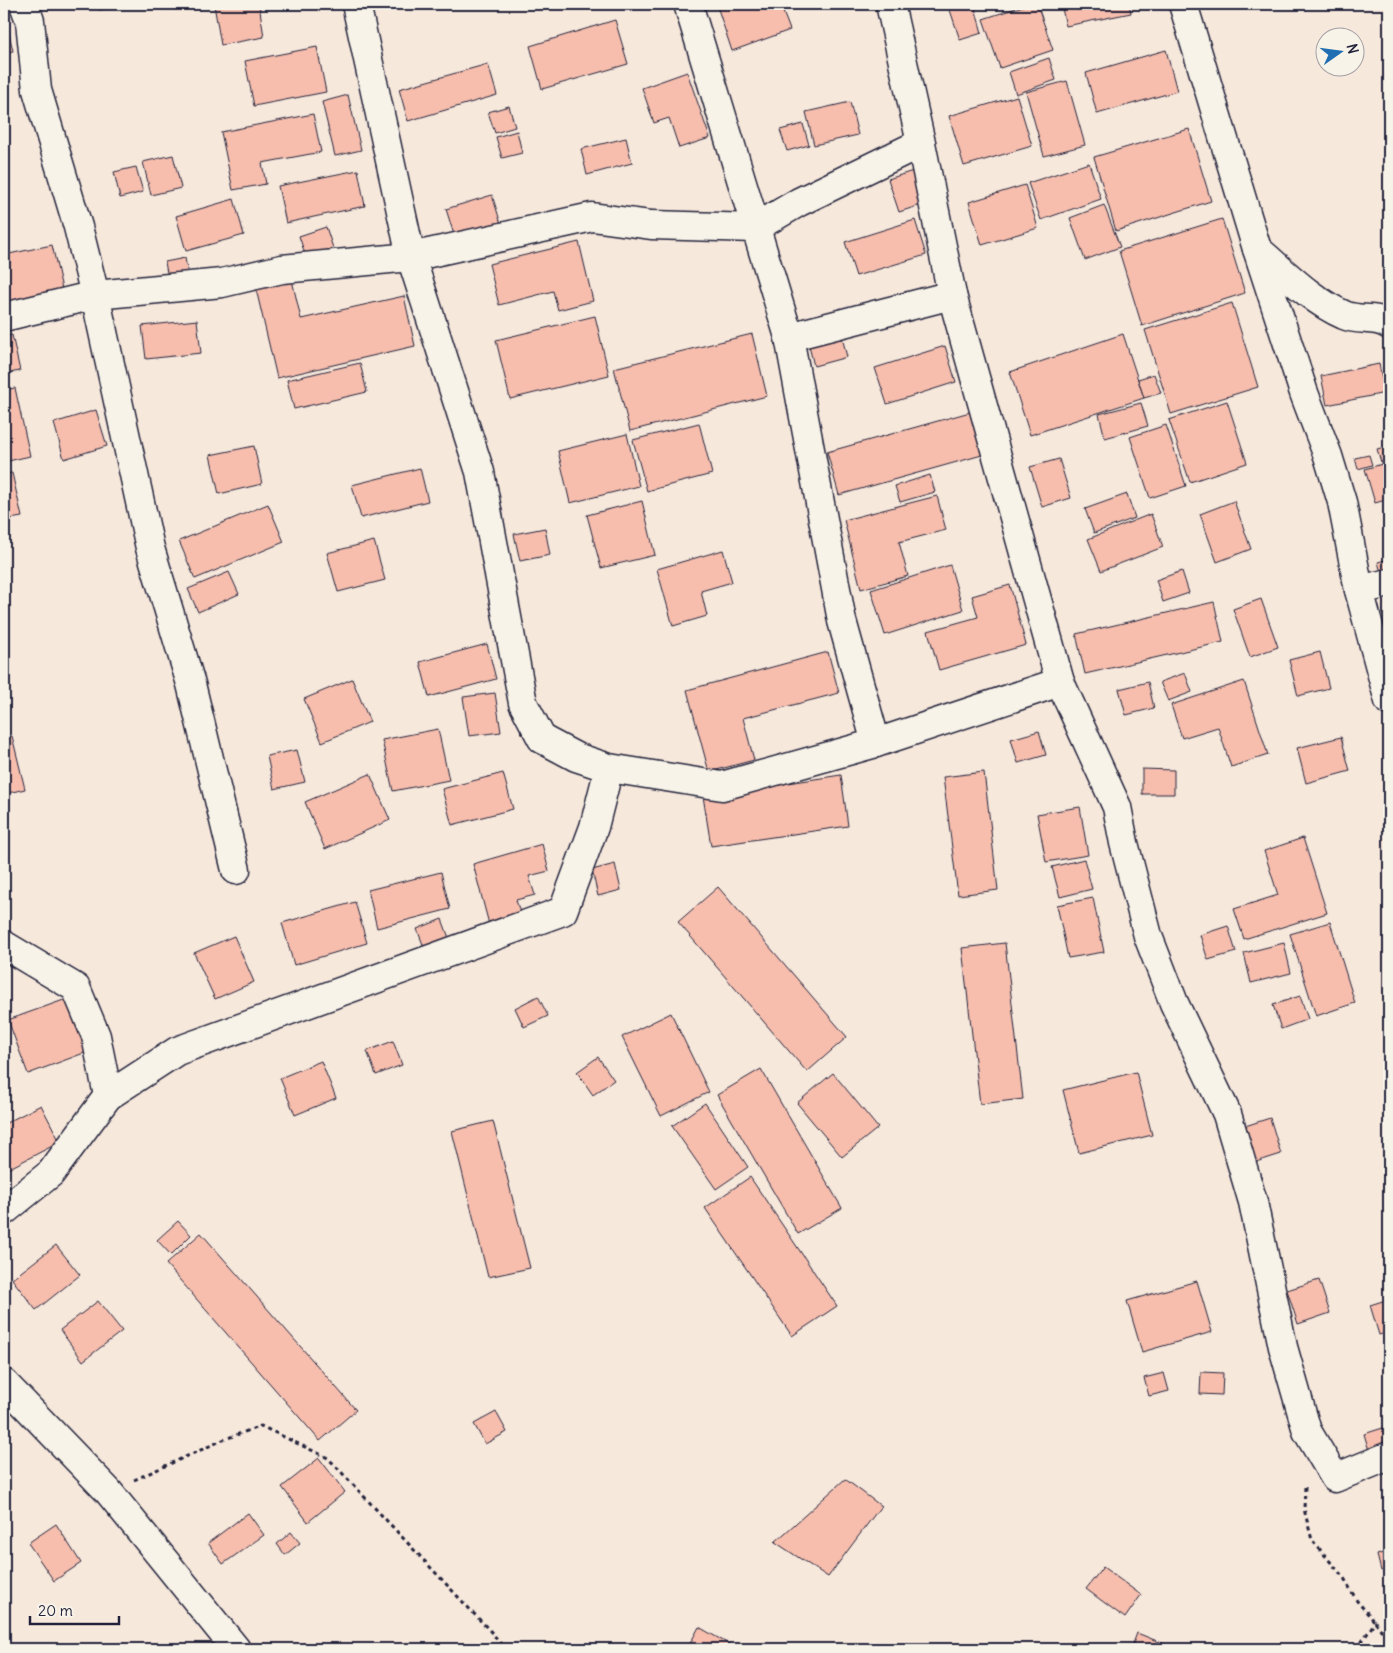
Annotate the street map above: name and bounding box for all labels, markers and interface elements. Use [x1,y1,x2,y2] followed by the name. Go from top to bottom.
[1316,28,1366,78] north arrow
[1343,42,1363,56] text: N
[30,1593,119,1625] scale bar
[38,1601,73,1620] text: 20 m

